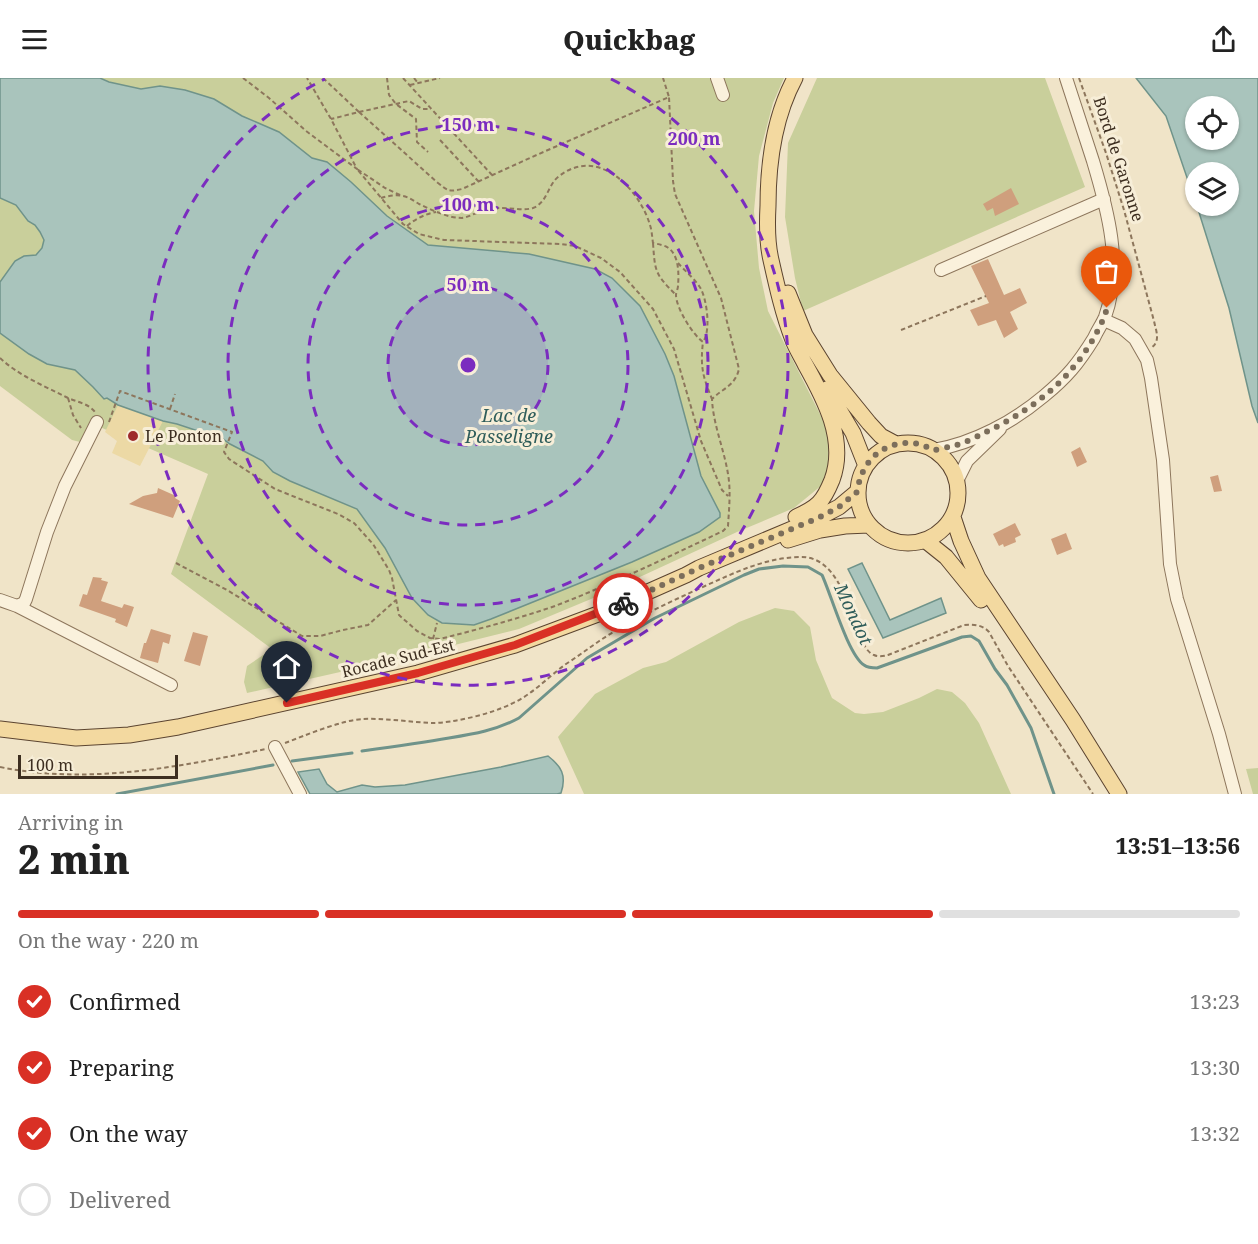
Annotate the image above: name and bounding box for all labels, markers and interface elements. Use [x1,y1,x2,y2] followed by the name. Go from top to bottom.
[563,21,695,58] text: Quickbag
[18,23,51,56] icon: menu
[1207,23,1240,56] icon: share
[1088,94,1150,224] street label: Bord de Garonne
[1185,96,1239,216] map controls
[1185,96,1239,150] button: locate
[442,112,495,136] text: 150 m
[668,126,721,150] text: 200 m
[1185,162,1239,216] button: layers
[442,192,495,216] text: 100 m
[1081,246,1132,308] pin
[1090,255,1123,288] icon: bag
[447,272,490,296] text: 50 m
[458,355,478,375] centre of rings
[464,403,553,448] water label: Lac de Passeligne
[145,425,222,447] place label: Le Ponton
[126,429,140,443] marker: Le Ponton
[593,573,653,633] courier
[829,578,879,649] water label: Mondot
[607,587,640,620] icon: bike
[339,633,457,683] street label: Rocade Sud-Est
[261,641,312,703] pin
[270,650,303,683] icon: home
[18,752,178,780] scale bar
[27,754,73,776] text: 100 m
[18,809,123,836] text: Arriving in
[1116,830,1240,860] text: 13:51–13:56
[18,832,130,885] text: 2 min
[18,927,199,954] text: On the way · 220 m
[18,985,51,1018] icon: check
[69,986,180,1016] text: Confirmed
[1190,988,1240,1015] text: 13:23
[18,1051,51,1084] icon: check
[69,1052,174,1082] text: Preparing
[1190,1054,1240,1081] text: 13:30
[18,1117,51,1150] icon: check
[69,1118,188,1148] text: On the way
[1190,1120,1240,1147] text: 13:32
[69,1184,171,1214] text: Delivered

